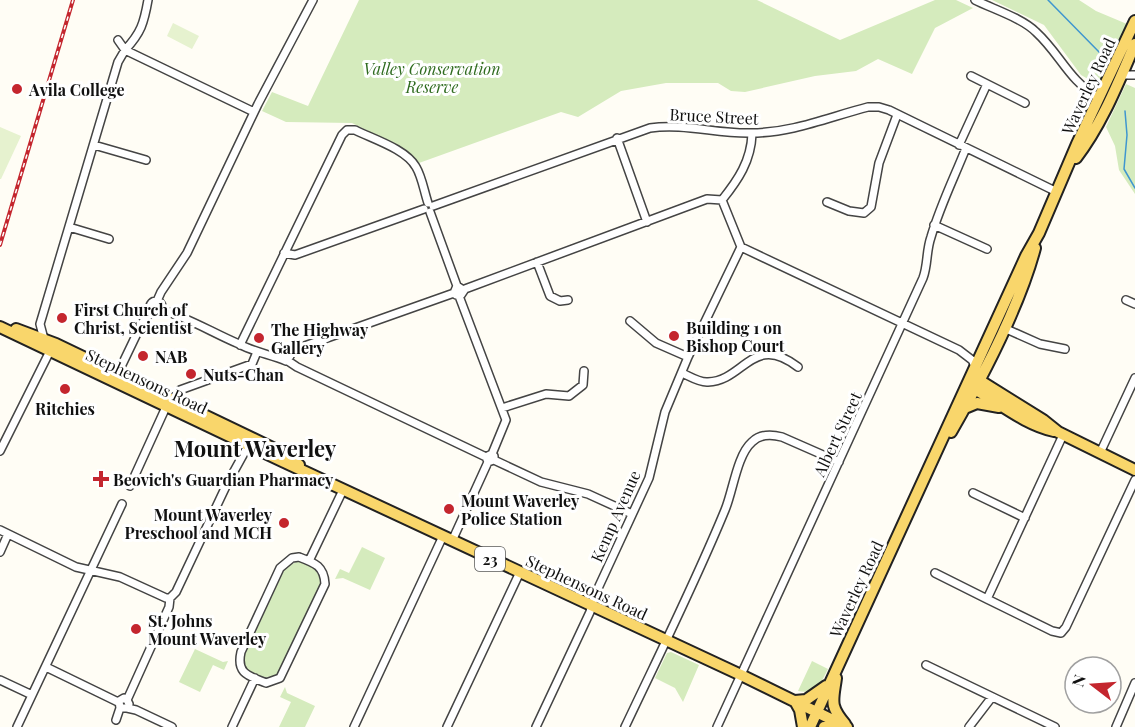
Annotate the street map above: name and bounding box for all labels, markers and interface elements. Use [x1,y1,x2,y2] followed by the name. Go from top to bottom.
[1056,34,1120,139] street label: Waverley Road
[364,58,500,97] park label: Valley Conservation Reserve
[28,79,125,100] place label: Avila College
[10,82,24,96] marker: Avila College
[669,103,759,129] street label: Bruce Street
[74,299,193,338] place label: First Church of Christ, Scientist
[55,311,69,325] marker: First Church of Christ, Scientist
[686,317,785,356] place label: Building 1 on Bishop Court
[271,319,369,358] place label: The Highway Gallery
[667,329,681,343] marker: Building 1 on Bishop Court
[252,331,266,345] marker: The Highway Gallery
[83,344,211,418] street label: Stephensons Road
[155,346,188,367] place label: NAB
[136,349,150,363] marker: NAB
[203,364,284,385] place label: Nuts-Chan
[184,367,198,381] marker: Nuts-Chan
[58,382,72,396] marker: Ritchies
[808,388,866,481] street label: Albert Street
[35,398,95,419] place label: Ritchies
[174,433,337,463] district label: Mount Waverley
[585,467,645,565] street label: Kemp Avenue
[113,469,334,490] place label: Beovich's Guardian Pharmacy
[94,472,108,486] marker: Beovich's Guardian Pharmacy
[461,490,580,529] place label: Mount Waverley Police Station
[442,502,456,516] marker: Mount Waverley Police Station
[125,504,273,543] place label: Mount Waverley Preschool and MCH
[277,516,291,530] marker: Mount Waverley Preschool and MCH
[824,537,888,642] street label: Waverley Road
[475,547,505,571] road number: 23
[523,550,651,624] street label: Stephensons Road
[148,610,267,649] place label: St. Johns Mount Waverley
[129,622,143,636] marker: St. Johns Mount Waverley
[1063,655,1123,715] north arrow
[1066,671,1090,689] text: N

